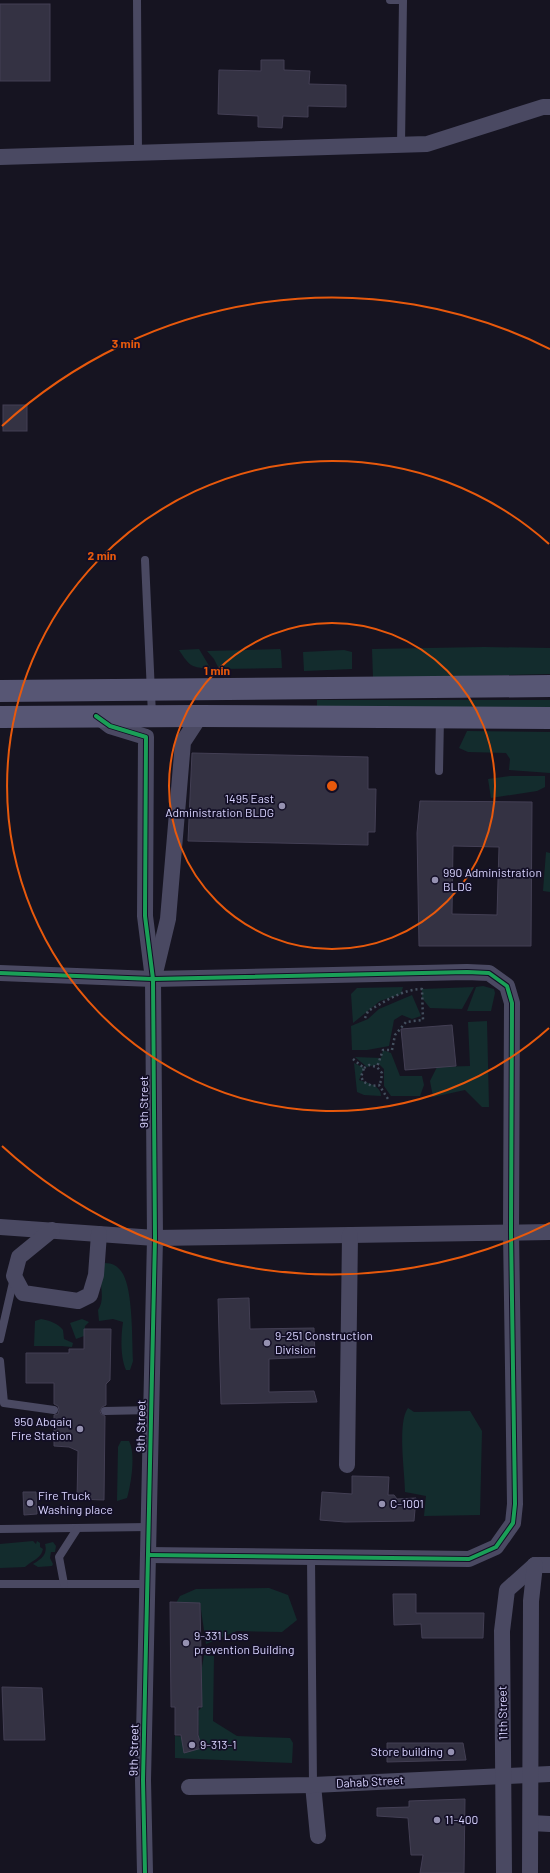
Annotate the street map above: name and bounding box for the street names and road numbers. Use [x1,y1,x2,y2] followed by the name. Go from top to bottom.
[136,1076,150,1128] street label: 9th Street
[133,1400,147,1452] street label: 9th Street
[495,1686,509,1740] street label: 11th Street
[126,1724,140,1776] street label: 9th Street
[336,1772,404,1790] street label: Dahab Street

